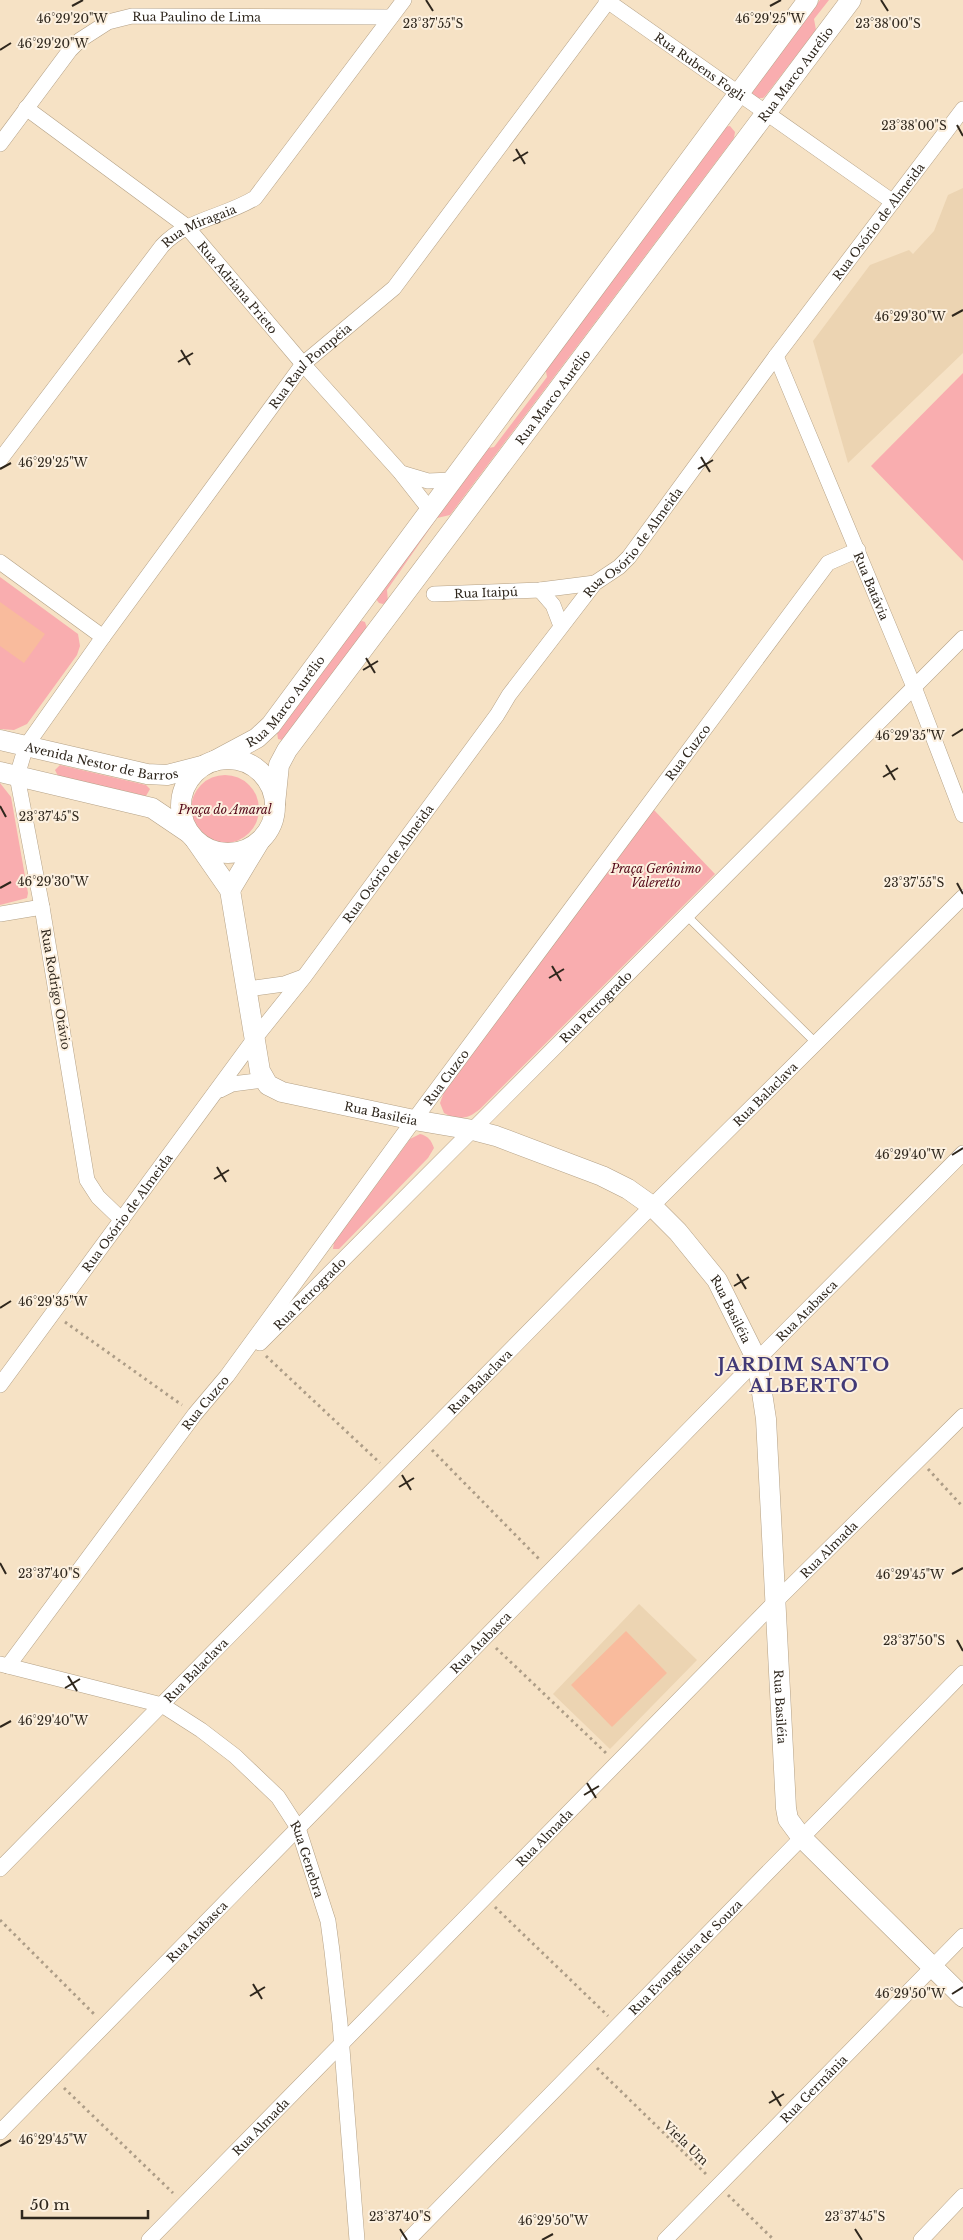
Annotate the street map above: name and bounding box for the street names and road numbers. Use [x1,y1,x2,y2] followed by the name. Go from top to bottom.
[132,9,261,24] street label: Rua Paulino de Lima
[755,23,836,125] street label: Rua Marco Aurélio
[652,29,748,103] street label: Rua Rubens Fogli
[829,159,927,283] street label: Rua Osório de Almeida
[158,201,238,250] street label: Rua Miragaia
[195,238,281,336] street label: Rua Adriana Prieto
[265,320,354,412] street label: Rua Raul Pompéia
[512,346,593,448] street label: Rua Marco Aurélio
[580,484,685,600] street label: Rua Osório de Almeida
[851,550,893,622] street label: Rua Batávia
[454,583,518,601] street label: Rua Itaipú
[243,652,328,750] street label: Rua Marco Aurélio
[662,721,713,783] street label: Rua Cuzco
[23,738,180,783] street label: Avenida Nestor de Barros
[339,801,436,925] street label: Rua Osório de Almeida
[38,927,74,1051] street label: Rua Rodrigo Otávio
[556,967,635,1046] street label: Rua Petrogrado
[420,1046,472,1108] street label: Rua Cuzco
[730,1058,800,1129] street label: Rua Balaclava
[343,1098,419,1128] street label: Rua Basiléia
[78,1150,175,1275] street label: Rua Osório de Almeida
[270,1254,349,1333] street label: Rua Petrogrado
[708,1271,755,1346] street label: Rua Basiléia
[773,1276,840,1344] street label: Rua Atabasca
[445,1346,515,1417] street label: Rua Balaclava
[178,1372,232,1433] street label: Rua Cuzco
[797,1517,860,1581] street label: Rua Almada
[447,1608,514,1676] street label: Rua Atabasca
[161,1634,231,1705] street label: Rua Balaclava
[771,1669,790,1745] street label: Rua Basiléia
[513,1805,576,1869] street label: Rua Almada
[288,1817,328,1900] street label: Rua Genebra
[625,1896,745,2018] street label: Rua Evangelista de Souza
[163,1897,231,1965] street label: Rua Atabasca
[777,2051,850,2126] street label: Rua Germânia
[229,2094,292,2158] street label: Rua Almada
[660,2117,712,2168] street label: Viela Um

